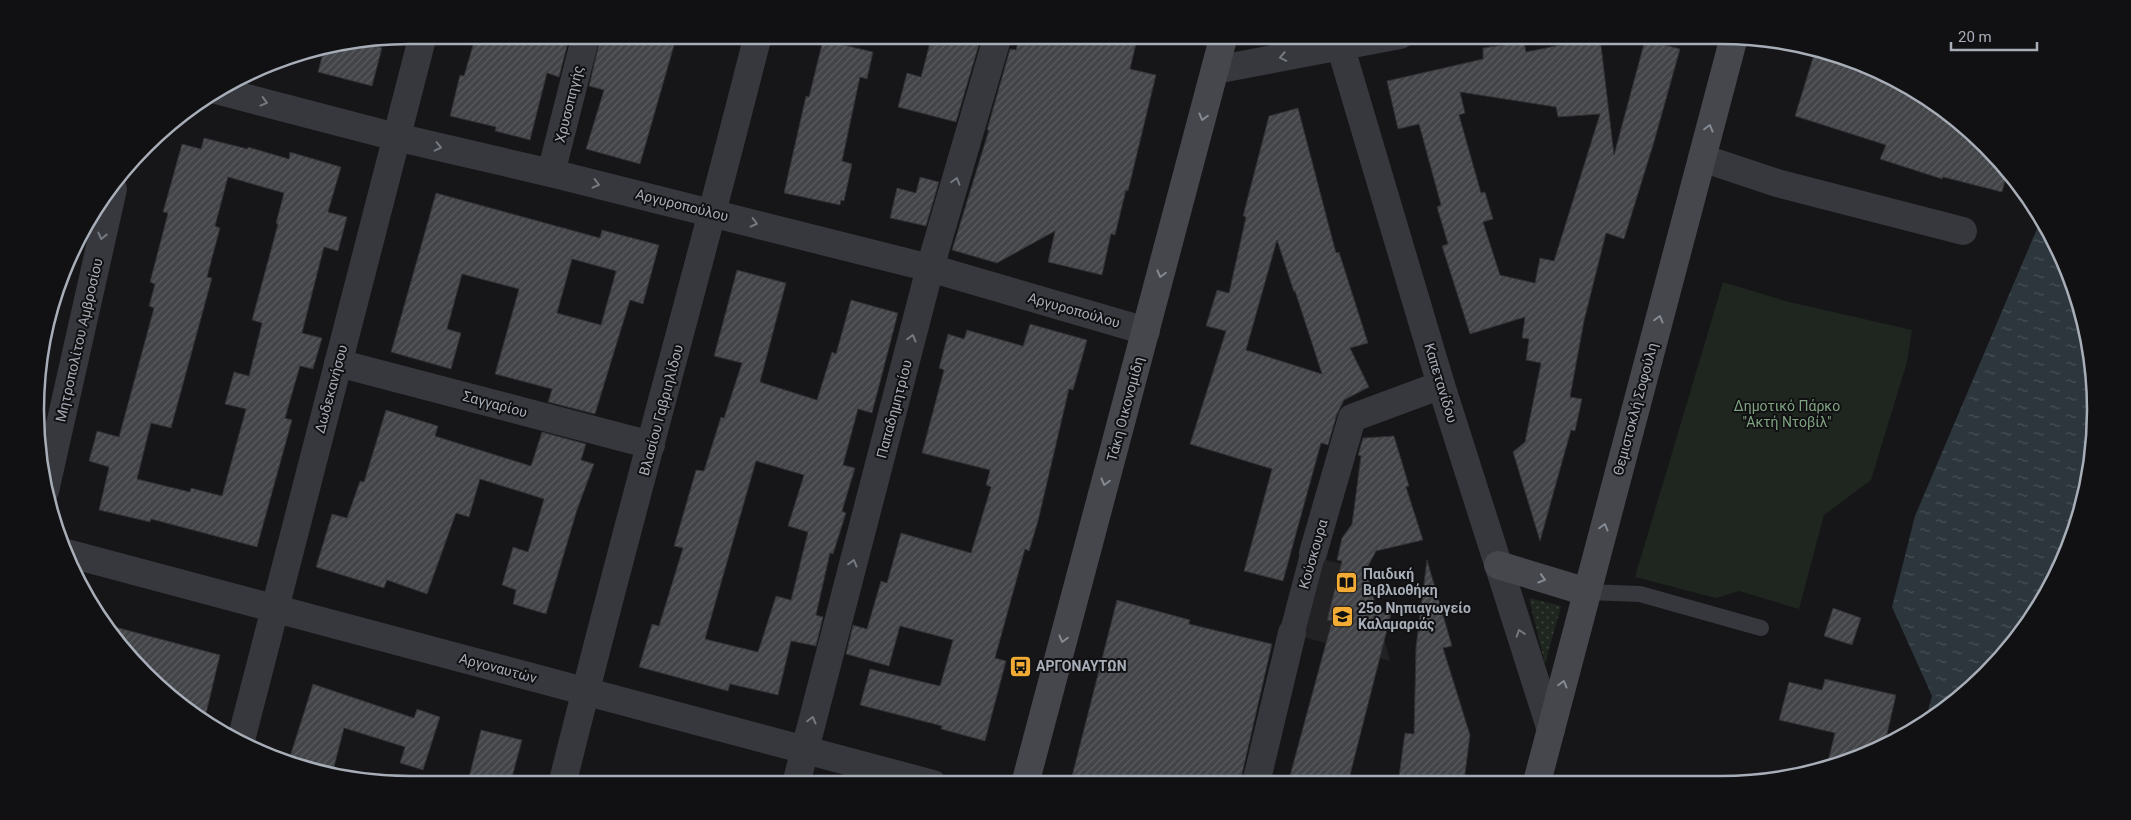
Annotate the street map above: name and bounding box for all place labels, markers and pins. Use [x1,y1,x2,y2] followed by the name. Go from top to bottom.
[1363,566,1438,598] place label: Παιδική Βιβλιοθήκη
[1335,570,1359,594] library icon: Παιδική Βιβλιοθήκη
[1358,600,1471,632] place label: 25ο Νηπιαγωγείο Καλαμαριάς
[1330,604,1354,628] school or university icon: 25ο Νηπιαγωγείο Καλαμαριάς
[1008,654,1032,678] bus stop icon: ΑΡΓΟΝΑΥΤΩΝ
[1036,658,1127,674] place label: ΑΡΓΟΝΑΥΤΩΝ

